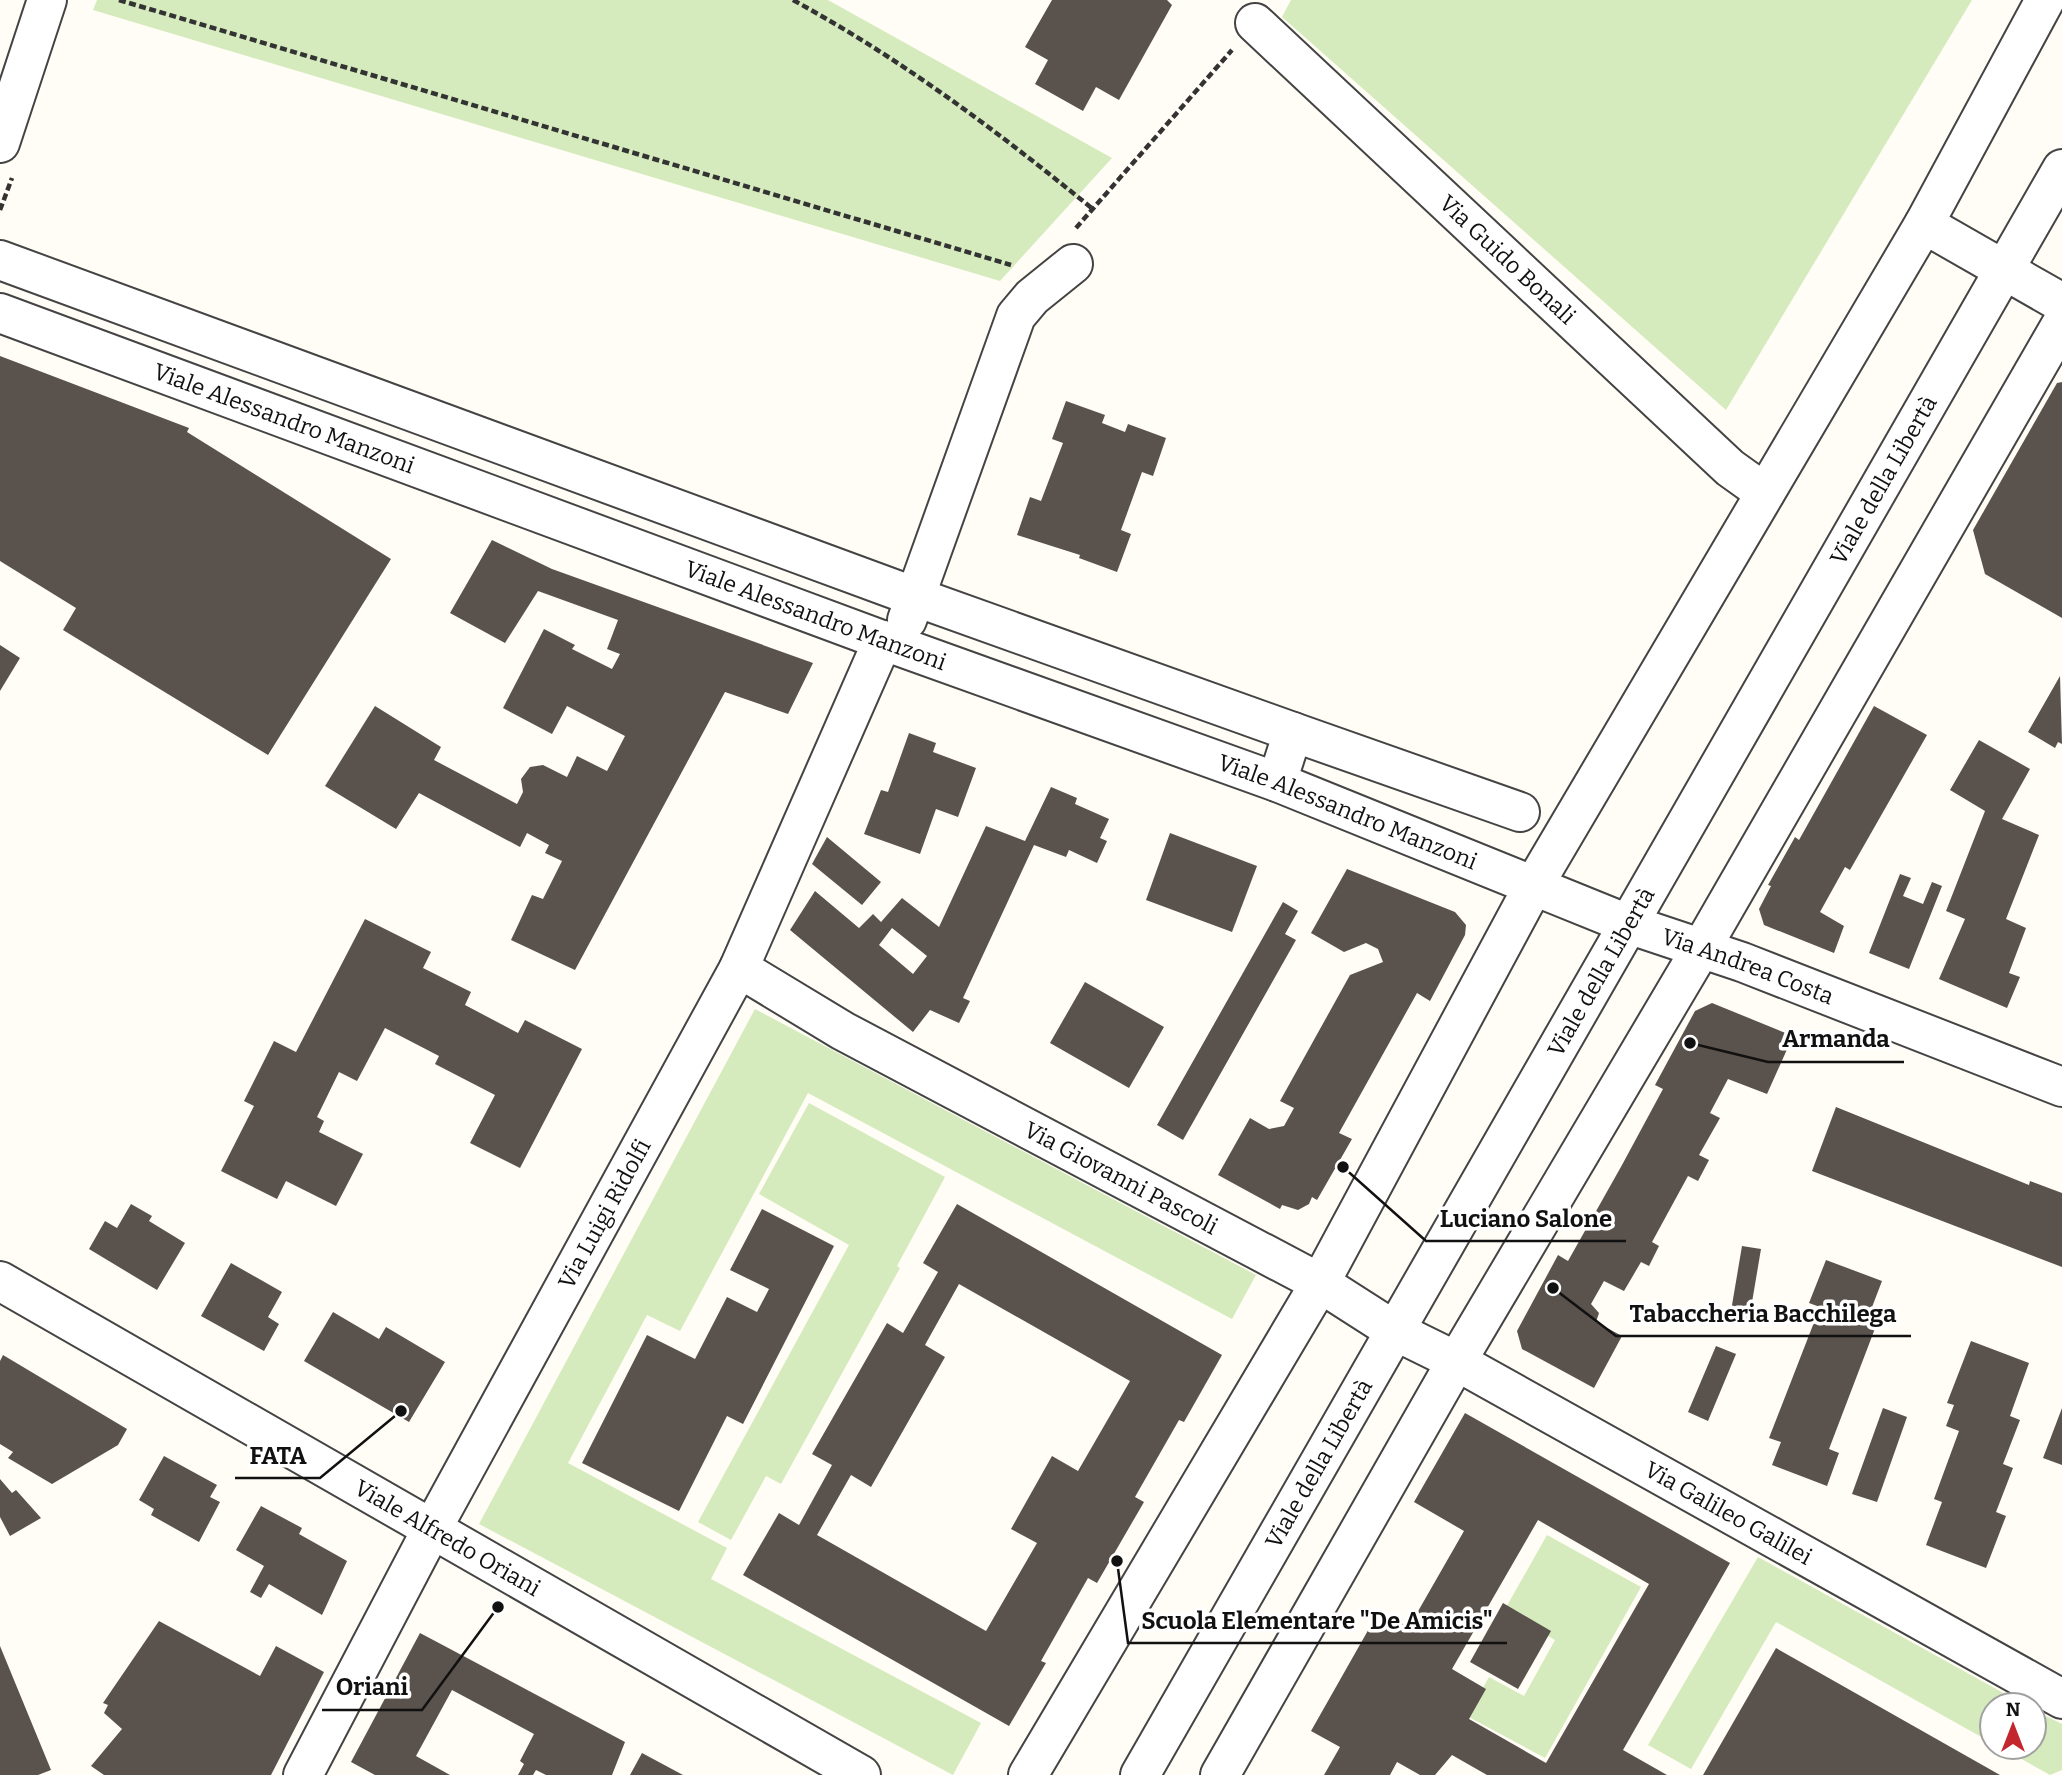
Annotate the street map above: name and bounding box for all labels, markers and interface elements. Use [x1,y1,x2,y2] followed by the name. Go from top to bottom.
[1434,189,1582,330] street label: Via Guido Bonali
[150,357,419,480] street label: Viale Alessandro Manzoni
[1824,390,1943,570] street label: Viale della Libertà
[681,554,950,676] street label: Viale Alessandro Manzoni
[1214,748,1481,876] street label: Viale Alessandro Manzoni
[1542,882,1661,1061] street label: Viale della Libertà
[1658,922,1838,1011] street label: Via Andrea Costa
[1768,1017,1904,1062] callout: Armanda
[1782,1025,1890,1053] text: Armanda
[1019,1115,1223,1241] street label: Via Giovanni Pascoli
[552,1134,657,1294] street label: Via Luigi Ridolfi
[1426,1196,1626,1241] callout: Luciano Salone
[1440,1205,1612,1233] text: Luciano Salone
[1616,1291,1911,1336] callout: Tabaccheria Bacchilega
[1629,1300,1897,1328] text: Tabaccheria Bacchilega
[1259,1374,1378,1553] street label: Viale della Libertà
[235,1433,320,1478] callout: FATA
[249,1442,307,1470] text: FATA
[1640,1455,1817,1571] street label: Via Galileo Galilei
[350,1473,546,1602] street label: Viale Alfredo Oriani
[1128,1598,1507,1643] callout: Scuola Elementare "De Amicis"
[1141,1607,1493,1635] text: Scuola Elementare "De Amicis"
[322,1665,422,1710] callout: Oriani
[336,1673,409,1701] text: Oriani
[1978,1691,2048,1761] north arrow
[2006,1698,2021,1721] text: N

